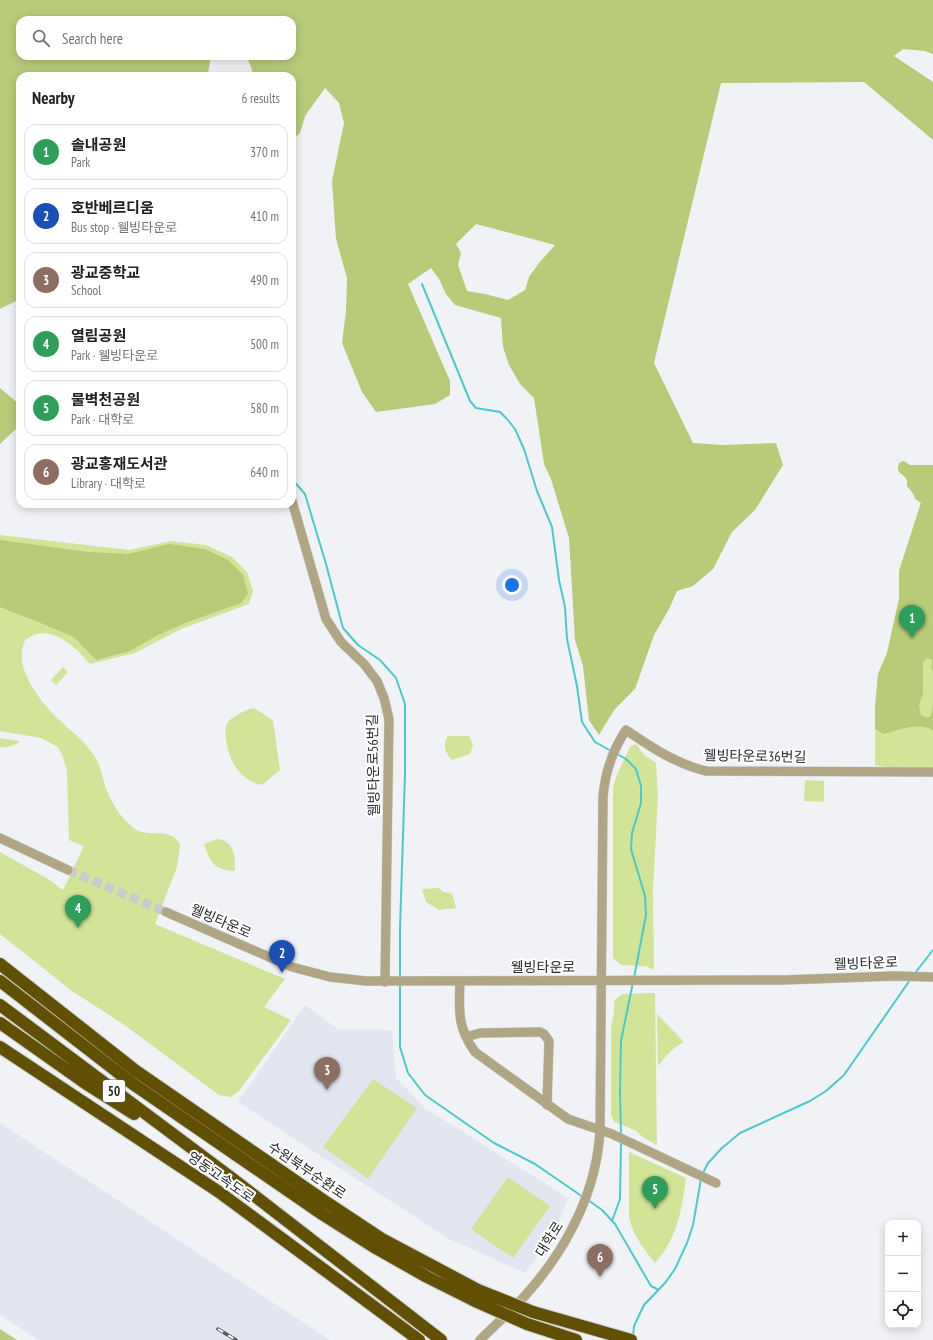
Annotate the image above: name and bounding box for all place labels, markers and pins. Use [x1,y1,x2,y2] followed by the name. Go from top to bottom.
[899,605,925,638] pin: 1
[65,895,91,928] pin: 4
[269,940,295,973] pin: 2
[314,1057,340,1090] pin: 3
[642,1176,668,1209] pin: 5
[587,1244,613,1277] pin: 6

